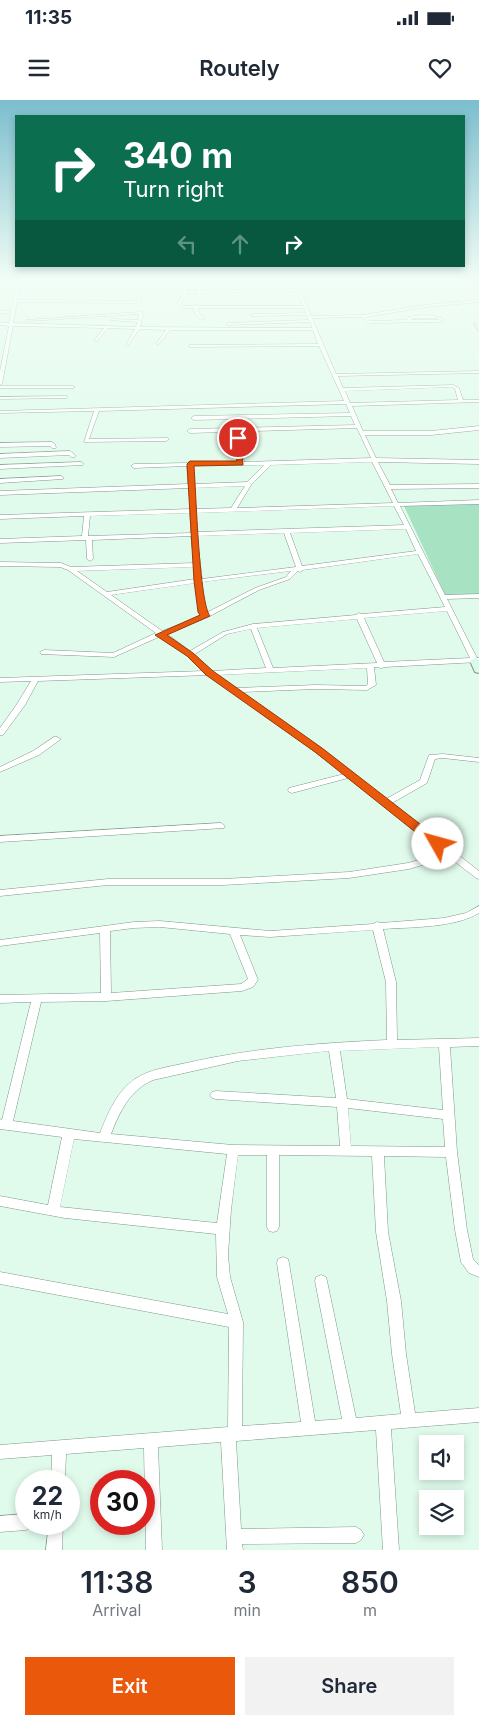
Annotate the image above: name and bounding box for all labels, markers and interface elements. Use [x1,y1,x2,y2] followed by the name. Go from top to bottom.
[25,6,72,29] text: 11:35
[25,54,53,82] icon: menu
[426,54,454,82] icon: heart
[199,55,280,81] text: Routely
[123,134,233,176] text: 340 m
[40,135,105,200] icon: right
[123,176,224,202] text: Turn right
[173,230,201,258] icon: left
[226,230,254,258] icon: ahead
[279,230,307,258] icon: right
[217,417,259,459] pin
[224,424,252,452] icon: arrive
[411,817,463,869] position arrow
[419,1435,464,1535] map controls
[419,1435,464,1480] button: sound
[90,1470,155,1535] speed limit sign: 30
[32,1481,63,1511] text: 22
[419,1490,464,1535] button: layers
[33,1507,62,1522] text: km/h
[80,1564,153,1600] text: 11:38
[238,1564,257,1600] text: 3
[341,1564,399,1600] text: 850
[92,1600,141,1620] text: Arrival
[233,1600,261,1620] text: min
[363,1600,377,1620] text: m
[25,1657,235,1715] button: Exit
[245,1657,454,1715] button: Share

